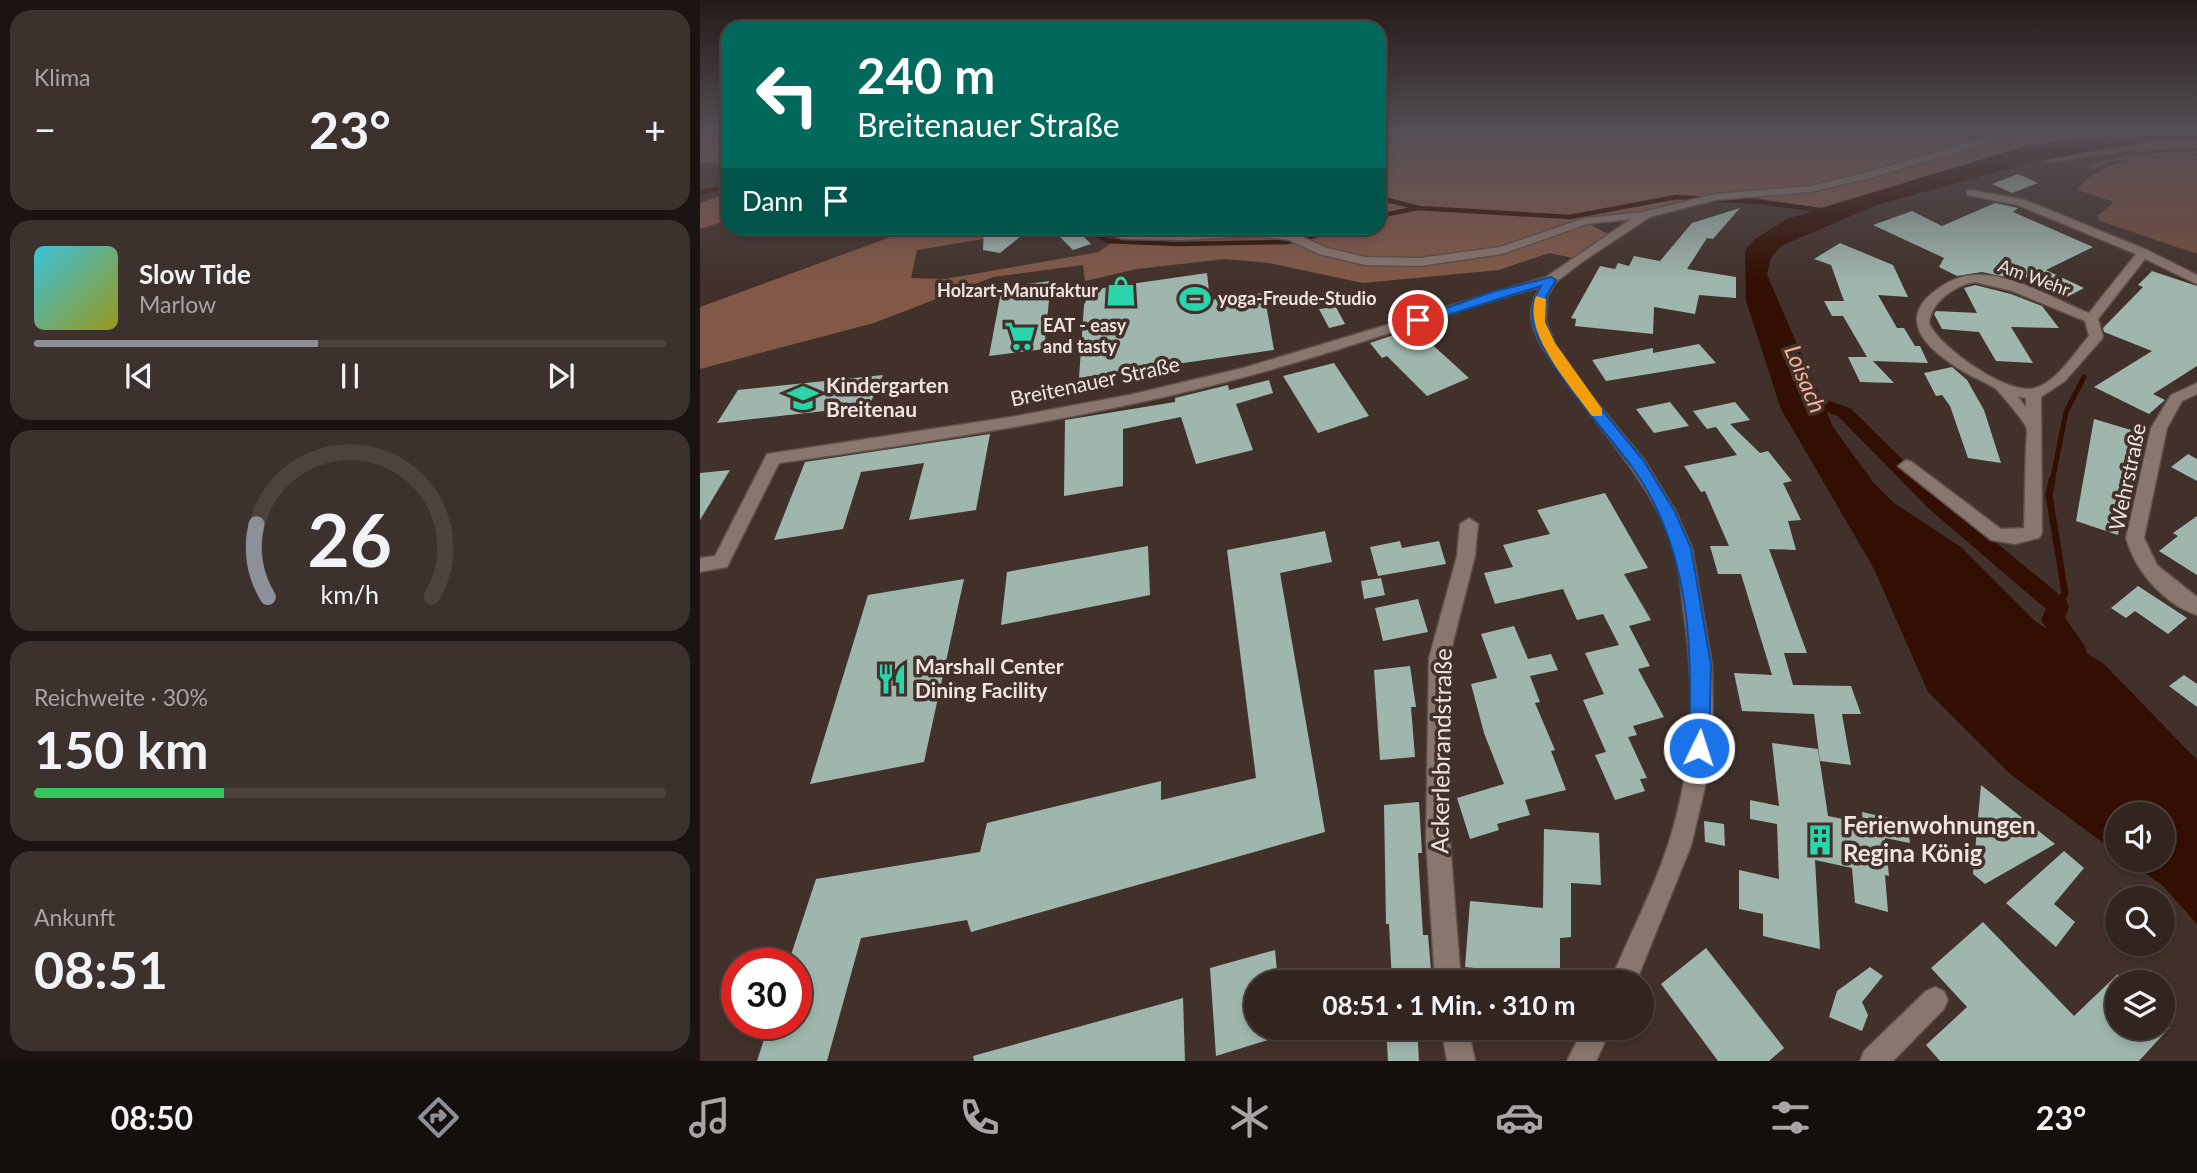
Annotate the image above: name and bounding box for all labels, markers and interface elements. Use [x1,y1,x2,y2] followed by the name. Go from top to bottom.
[857,46,995,104] text: 240 m
[742,49,833,140] icon: left
[34,63,91,91] text: Klima
[309,98,391,160] text: 23°
[857,105,1120,144] text: Breitenauer Straße
[34,106,56,152] text: −
[644,106,666,152] text: +
[817,182,855,220] icon: arrive
[742,185,803,217] text: Dann
[1995,254,2074,300] street label: Am Wehr
[139,258,251,290] text: Slow Tide
[1104,274,1138,308] shop icon: Holzart-Manufaktur
[937,279,1098,301] place label: Holzart-Manufaktur
[1178,282,1212,316] sports icon: yoga-Freude-Studio
[1218,287,1377,309] place label: yoga-Freude-Studio
[139,290,216,318] text: Marlow
[1388,290,1448,350] pin
[1399,301,1437,339] icon: arrive
[1043,314,1127,357] place label: EAT - easy and tasty
[1003,319,1037,353] supermarket icon: EAT - easy and tasty
[1779,341,1833,417] water label: Loisach
[1008,350,1182,411] street label: Breitenauer Straße
[120,357,158,395] icon: previous
[331,357,369,395] icon: pause
[542,357,580,395] icon: next
[826,372,949,421] place label: Kindergarten Breitenau
[786,381,820,415] school or university icon: Kindergarten Breitenau
[2103,421,2150,532] street label: Wehrstraße
[308,495,392,583] text: 26
[321,578,379,608] text: km/h
[1424,648,1457,854] street label: Ackerlebrandstraße
[915,653,1064,702] place label: Marshall Center Dining Facility
[875,662,909,696] restaurant icon: Marshall Center Dining Facility
[34,683,208,711] text: Reichweite · 30%
[1662,711,1736,785] position arrow
[34,718,208,780] text: 150 km
[2105,802,2175,1040] map controls
[2105,802,2175,872] button: sound
[1843,810,2035,867] place label: Ferienwohnungen Regina König
[1803,823,1837,857] building icon: Ferienwohnungen Regina König
[2105,886,2175,956] button: search
[34,903,115,931] text: Ankunft
[34,938,168,1000] text: 08:51
[721,948,812,1039] speed limit sign: 30
[2105,970,2175,1040] button: layers
[1322,989,1576,1021] text: 08:51 · 1 Min. · 310 m
[414,1093,463,1142] icon: directions
[685,1093,734,1142] icon: music
[955,1093,1004,1142] icon: phone
[1225,1093,1274,1142] icon: climate
[1495,1093,1544,1142] icon: car
[1766,1093,1815,1142] icon: filters
[111,1098,193,1137] text: 08:50
[2036,1098,2086,1137] text: 23°

